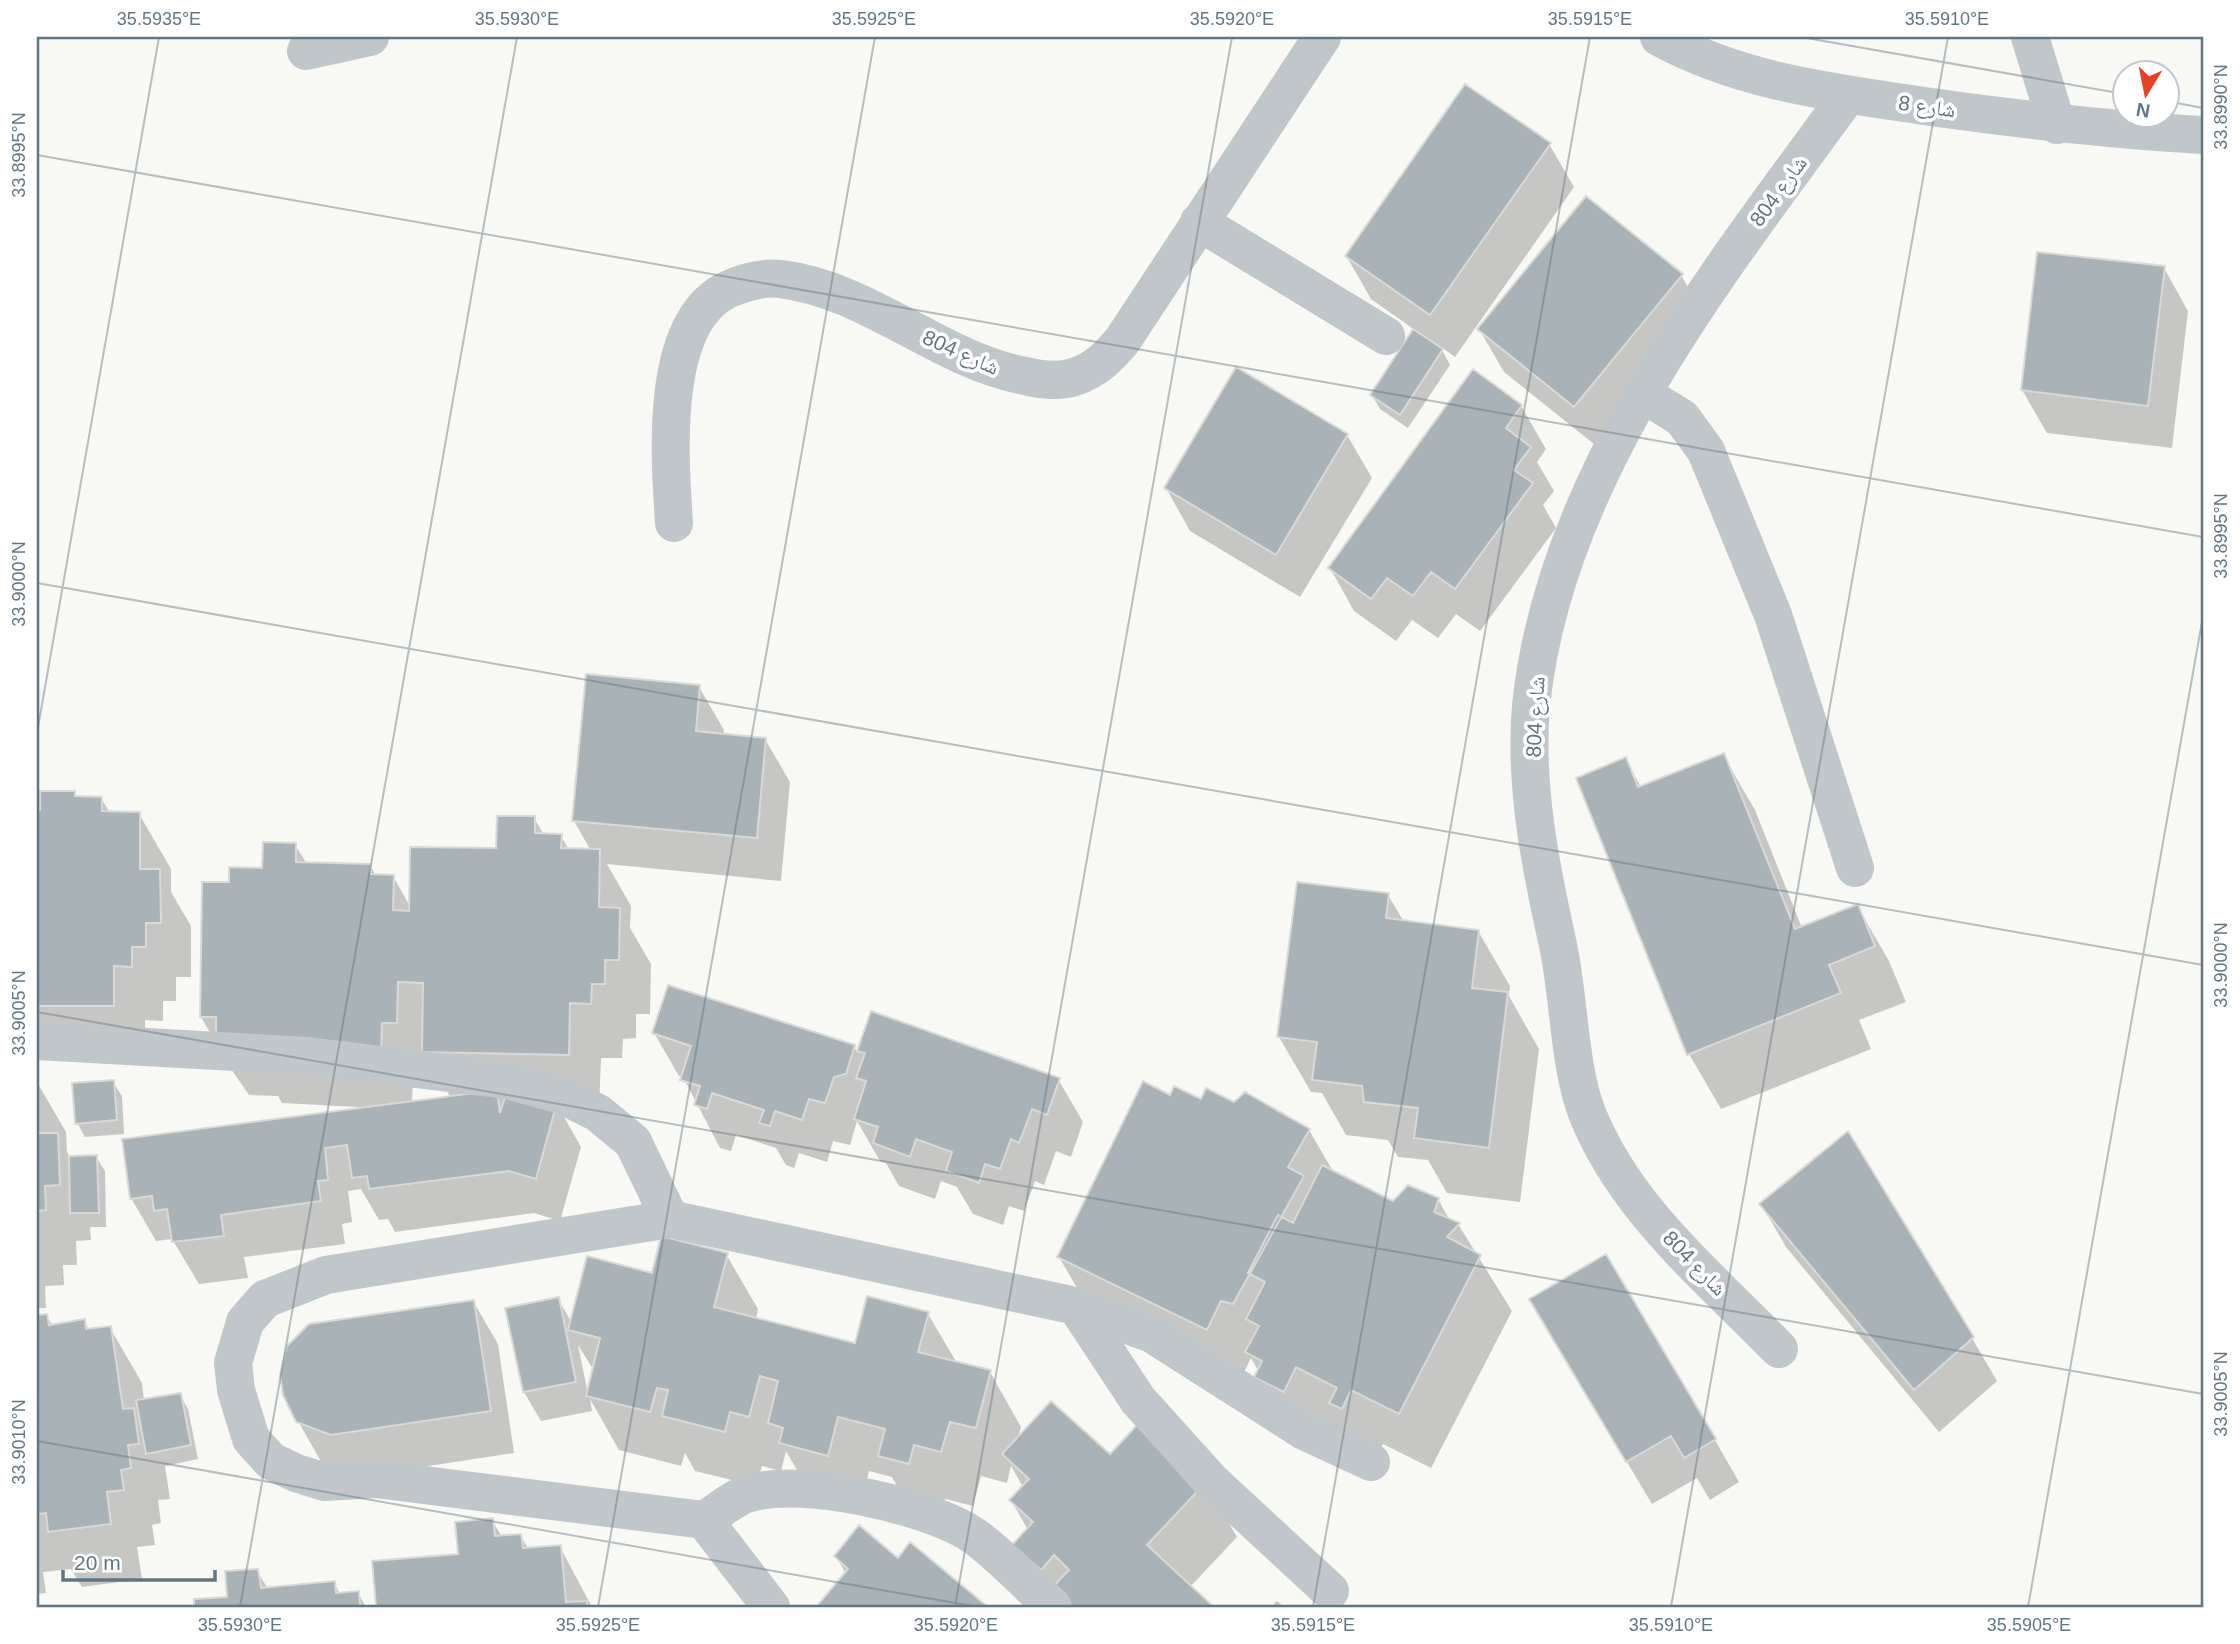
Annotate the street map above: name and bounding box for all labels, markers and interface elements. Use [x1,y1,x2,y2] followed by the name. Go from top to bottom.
[117,9,201,29] text: 35.5935°E
[475,9,559,29] text: 35.5930°E
[832,9,916,29] text: 35.5925°E
[1190,9,1274,29] text: 35.5920°E
[1548,9,1632,29] text: 35.5915°E
[1905,9,1989,29] text: 35.5910°E
[2110,60,2180,130] north arrow
[2211,64,2231,150] text: 33.8990°N
[1897,91,1957,123] street label: شارع 8
[2135,99,2152,122] text: N
[9,112,29,198] text: 33.8995°N
[1745,152,1813,232] street label: شارع 804
[919,325,1003,381] street label: شارع 804
[2211,493,2231,579] text: 33.8995°N
[9,541,29,627] text: 33.9000°N
[1521,676,1551,758] street label: شارع 804
[2211,922,2231,1008] text: 33.9000°N
[9,970,29,1056] text: 33.9005°N
[1657,1226,1731,1301] street label: شارع 804
[2211,1351,2231,1437] text: 33.9005°N
[9,1399,29,1485] text: 33.9010°N
[63,1539,215,1583] scale bar
[74,1551,121,1574] text: 20 m
[198,1615,282,1635] text: 35.5930°E
[556,1615,640,1635] text: 35.5925°E
[914,1615,998,1635] text: 35.5920°E
[1271,1615,1355,1635] text: 35.5915°E
[1629,1615,1713,1635] text: 35.5910°E
[1987,1615,2071,1635] text: 35.5905°E

